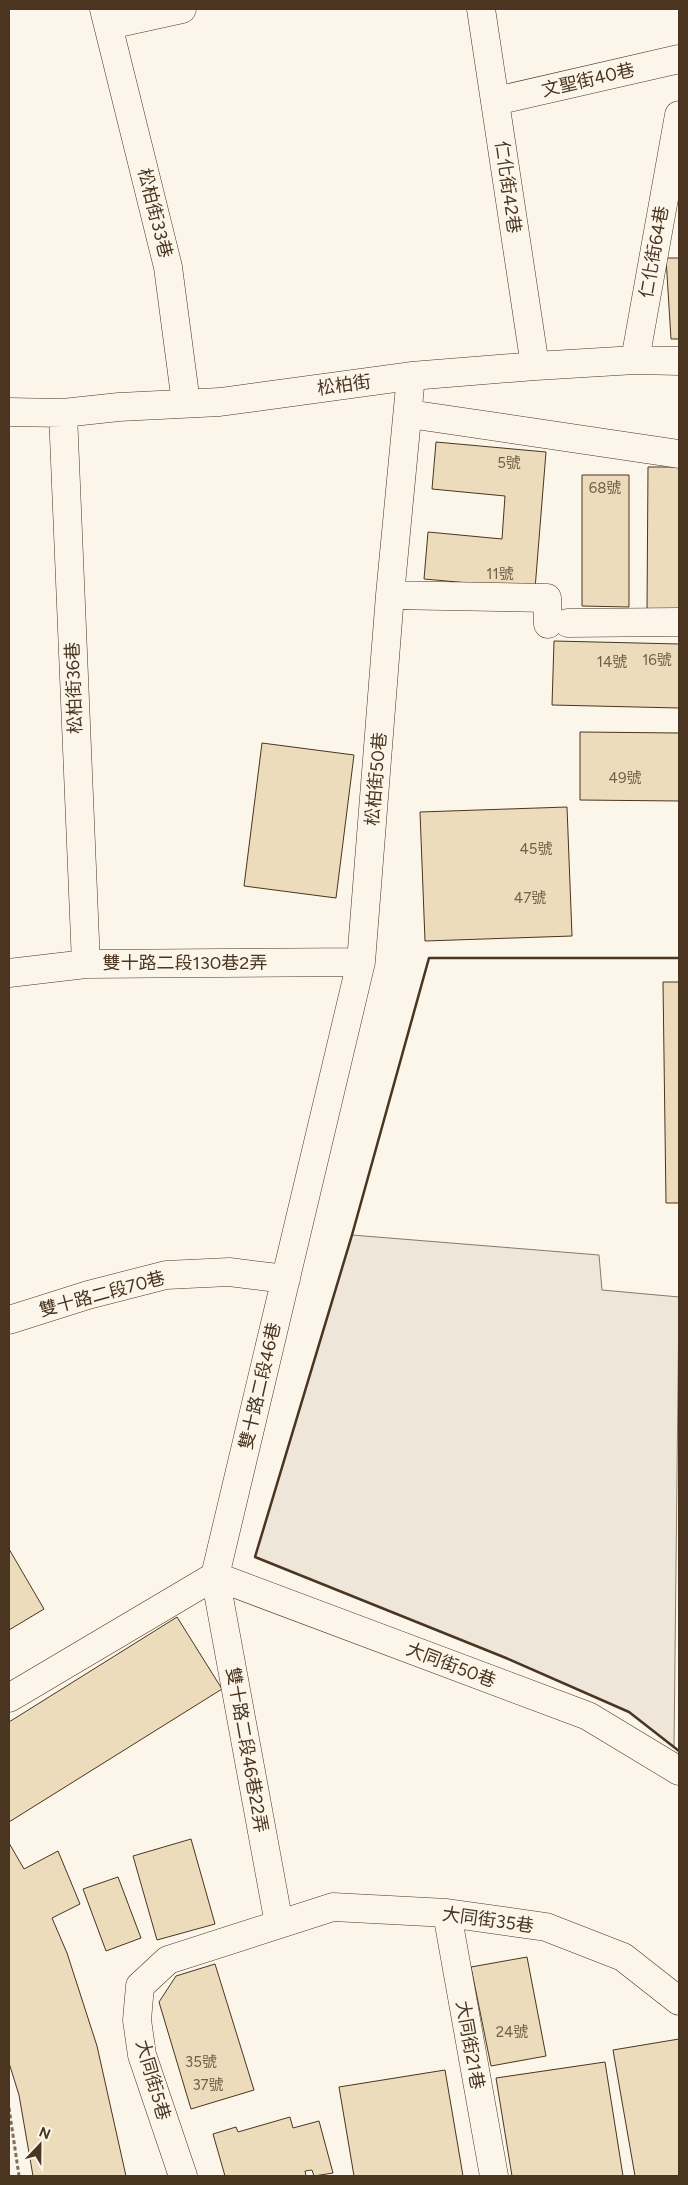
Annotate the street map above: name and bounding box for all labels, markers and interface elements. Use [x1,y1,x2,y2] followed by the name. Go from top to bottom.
[539,59,637,101] street label: 文聖街40巷
[491,139,525,235] street label: 仁化街42巷
[133,166,177,260] street label: 松柏街33巷
[635,204,673,300] street label: 仁化街64巷
[316,370,372,400] street label: 松柏街
[497,454,521,472] house number: 5號
[589,479,621,497] house number: 68號
[486,565,514,583] house number: 11號
[61,642,87,734] street label: 松柏街36巷
[642,651,672,669] house number: 16號
[597,653,627,671] house number: 14號
[361,731,391,827] street label: 松柏街50巷
[609,769,641,787] house number: 49號
[520,840,552,858] house number: 45號
[514,889,546,907] house number: 47號
[103,952,267,974] street label: 雙十路二段130巷2弄
[37,1267,167,1321] street label: 雙十路二段70巷
[235,1320,285,1452] street label: 雙十路二段46巷
[403,1638,499,1692] street label: 大同街50巷
[222,1666,272,1834] street label: 雙十路二段46巷22弄
[441,1903,535,1937] street label: 大同街35巷
[451,1999,489,2091] street label: 大同街21巷
[496,2023,528,2041] house number: 24號
[131,2037,175,2123] street label: 大同街5巷
[185,2053,217,2071] house number: 35號
[192,2076,224,2094] house number: 37號
[15,2120,65,2170] north arrow
[36,2124,53,2143] text: N

